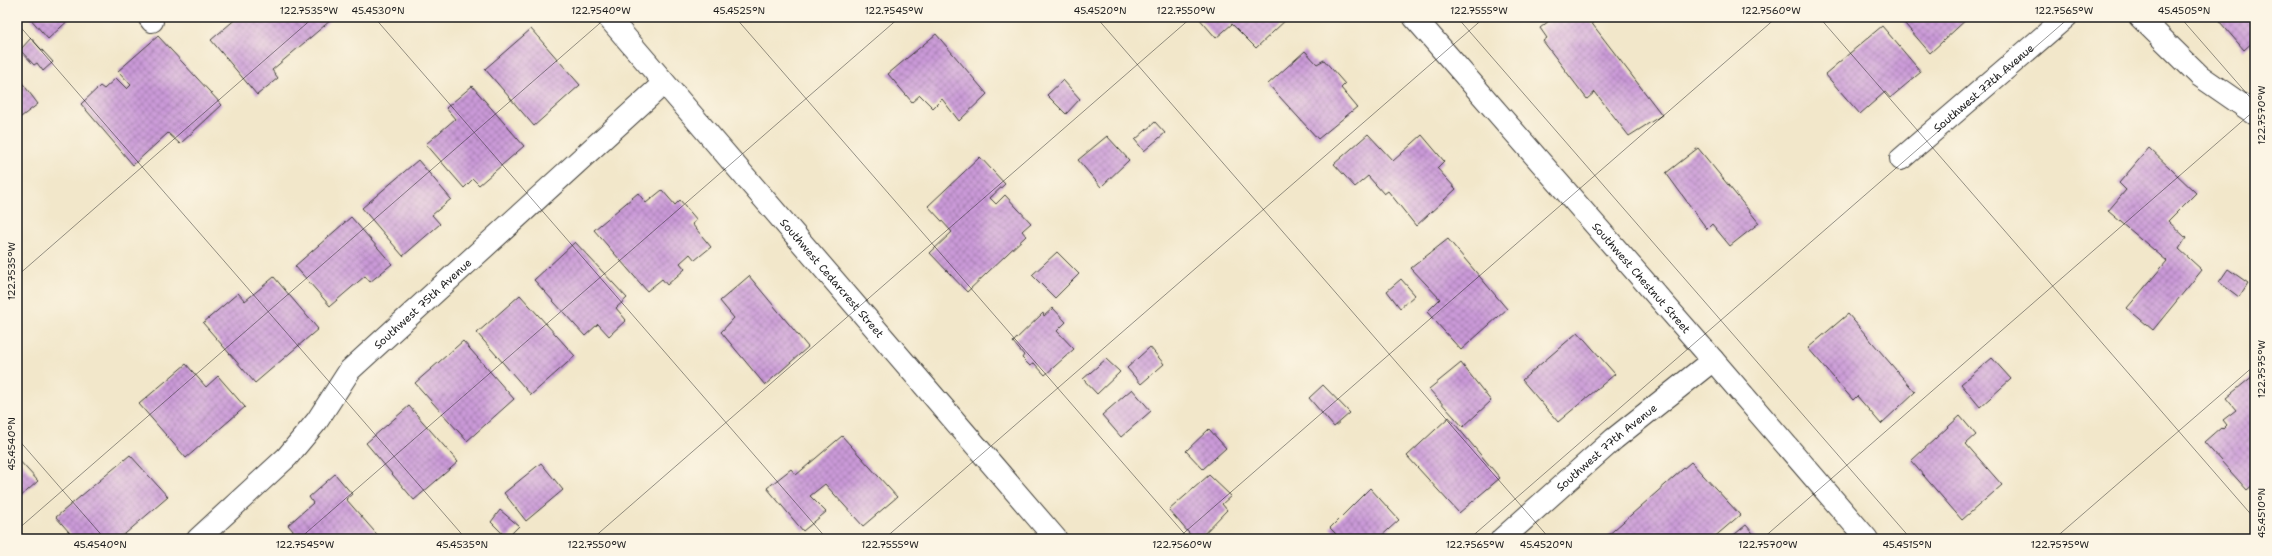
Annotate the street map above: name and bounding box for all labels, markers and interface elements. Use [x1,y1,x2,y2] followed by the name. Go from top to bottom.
[280,4,339,17] text: 122.7535°W
[351,4,405,17] text: 45.4530°N
[571,4,631,17] text: 122.7540°W
[713,4,765,17] text: 45.4525°N
[865,4,924,17] text: 122.7545°W
[1073,4,1127,17] text: 45.4520°N
[1157,4,1216,17] text: 122.7550°W
[1450,4,1508,17] text: 122.7555°W
[1741,4,1801,17] text: 122.7560°W
[2035,4,2094,17] text: 122.7565°W
[2158,4,2210,17] text: 45.4505°N
[1930,41,2037,136] street label: Southwest 77th Avenue
[2255,85,2268,145] text: 122.7570°W
[776,216,887,341] street label: Southwest Cedarcrest Street
[1588,219,1694,337] street label: Southwest Chestnut Street
[5,241,18,300] text: 122.7535°W
[371,255,475,353] street label: Southwest 75th Avenue
[2255,339,2268,398] text: 122.7575°W
[1553,400,1660,495] street label: Southwest 77th Avenue
[5,417,18,471] text: 45.4540°N
[2255,488,2268,538] text: 45.4510°N
[73,538,127,551] text: 45.4540°N
[276,538,335,551] text: 122.7545°W
[436,538,488,551] text: 45.4535°N
[568,538,627,551] text: 122.7550°W
[861,538,919,551] text: 122.7555°W
[1152,538,1212,551] text: 122.7560°W
[1446,538,1505,551] text: 122.7565°W
[1519,538,1573,551] text: 45.4520°N
[1738,538,1798,551] text: 122.7570°W
[1882,538,1932,551] text: 45.4515°N
[2031,538,2090,551] text: 122.7575°W

